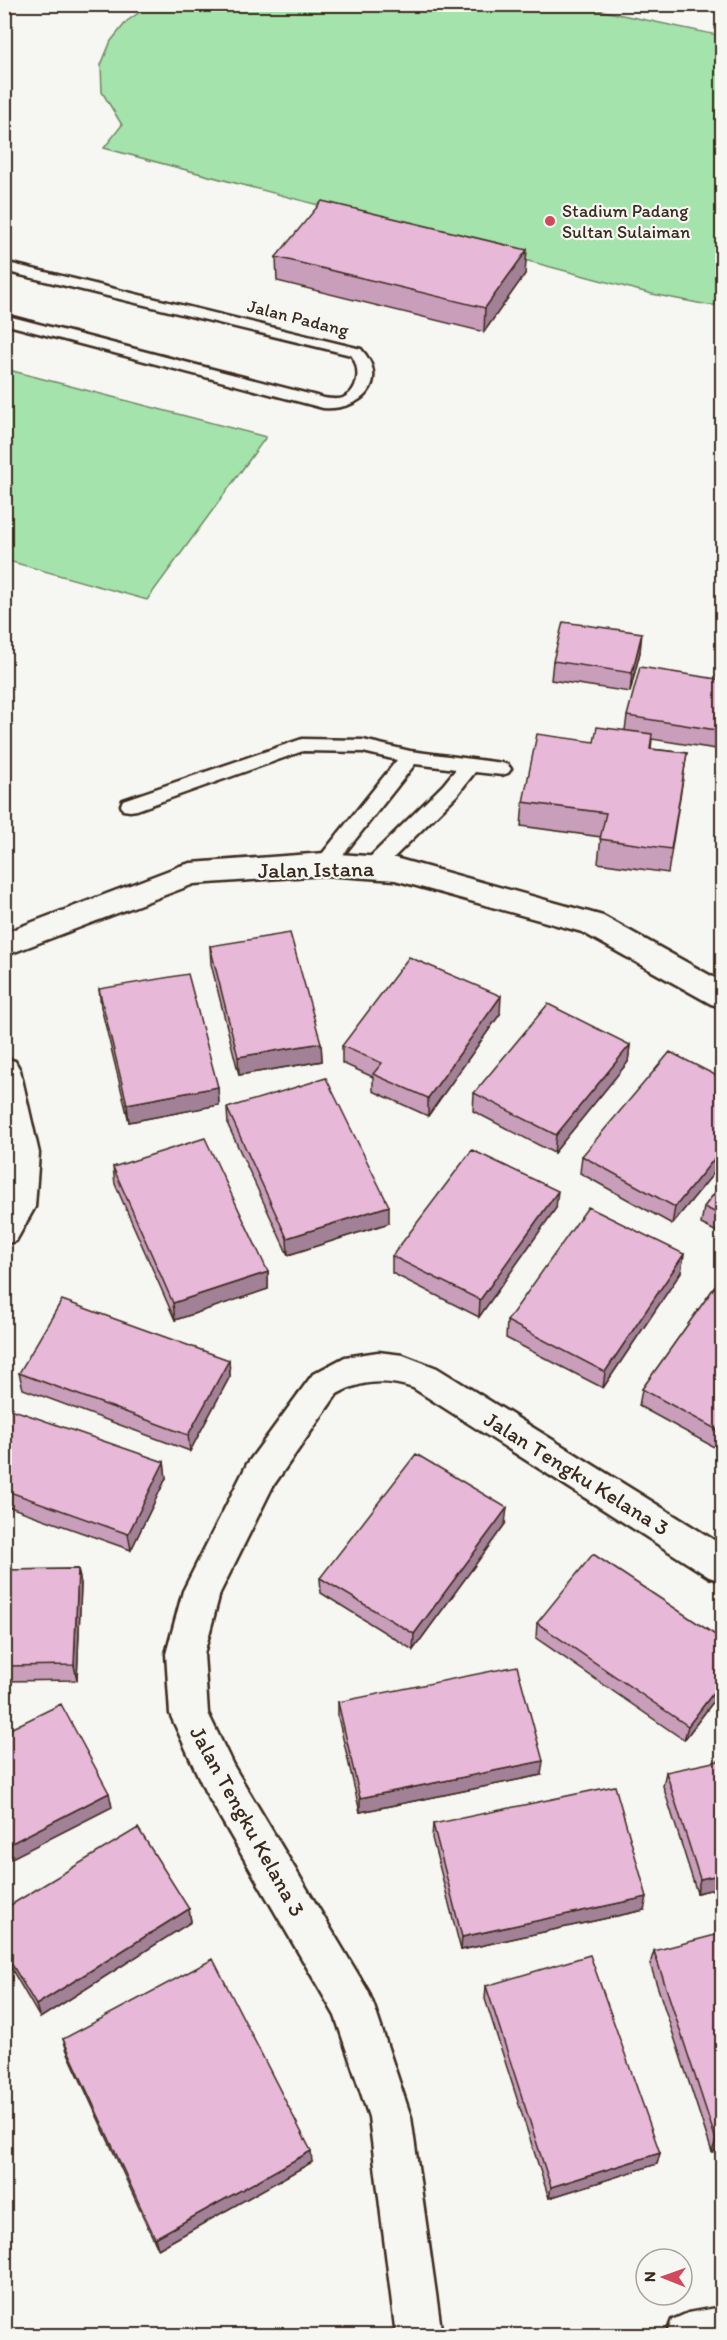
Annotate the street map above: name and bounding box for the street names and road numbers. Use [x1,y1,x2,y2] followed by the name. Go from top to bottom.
[245,295,352,341] street label: Jalan Padang
[258,855,375,884] street label: Jalan Istana
[479,1405,674,1541] street label: Jalan Tengku Kelana 3
[184,1721,311,1921] street label: Jalan Tengku Kelana 3

